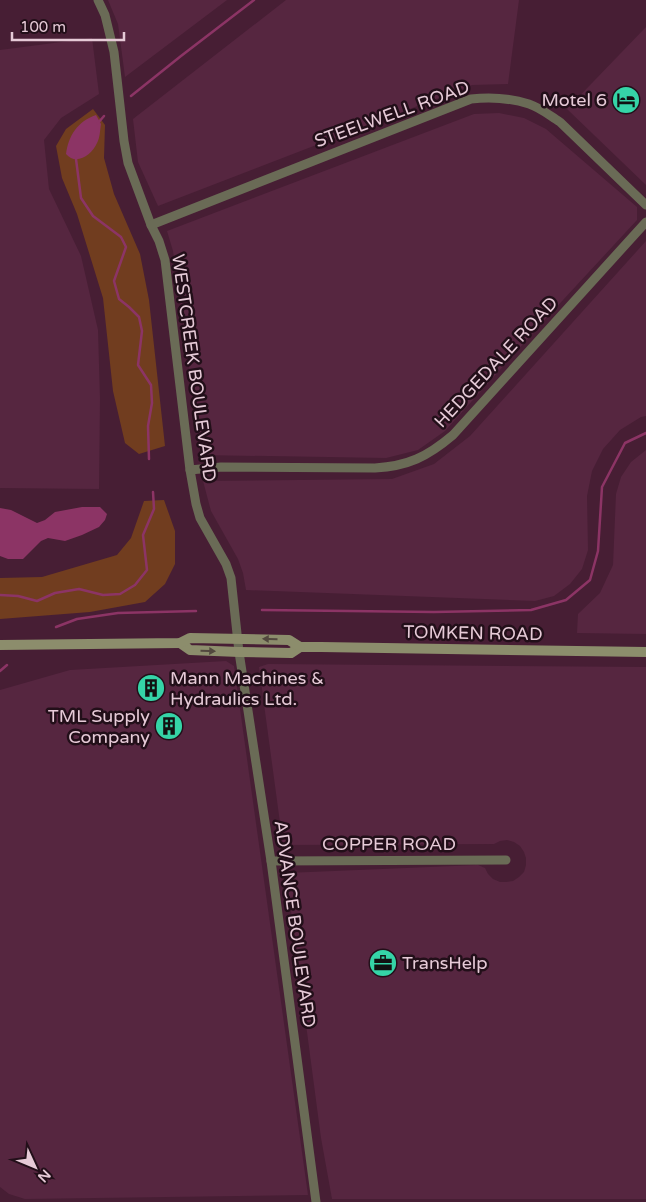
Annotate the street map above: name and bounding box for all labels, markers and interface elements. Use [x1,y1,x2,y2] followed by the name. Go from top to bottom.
[12,10,125,42] scale bar
[20,18,66,36] text: 100 m
[312,76,472,152] street label: STEELWELL ROAD
[611,85,641,115] hotel icon: Motel 6
[542,89,607,111] place label: Motel 6
[167,253,221,483] street label: WESTCREEK BOULEVARD
[430,292,562,432] street label: HEDGEDALE ROAD
[403,621,543,645] street label: TOMKEN ROAD
[262,635,278,643] one-way arrow
[201,647,217,655] one-way arrow
[170,667,324,710] place label: Mann Machines & Hydraulics Ltd.
[136,673,166,703] building icon: Mann Machines & Hydraulics Ltd.
[48,705,150,748] place label: TML Supply Company
[154,711,184,741] building icon: TML Supply Company
[270,819,320,1029] street label: ADVANCE BOULEVARD
[322,833,456,855] street label: COPPER ROAD
[368,948,398,978] office icon: TransHelp
[402,952,488,974] place label: TransHelp
[10,1142,60,1192] north arrow
[34,1166,54,1186] text: N

